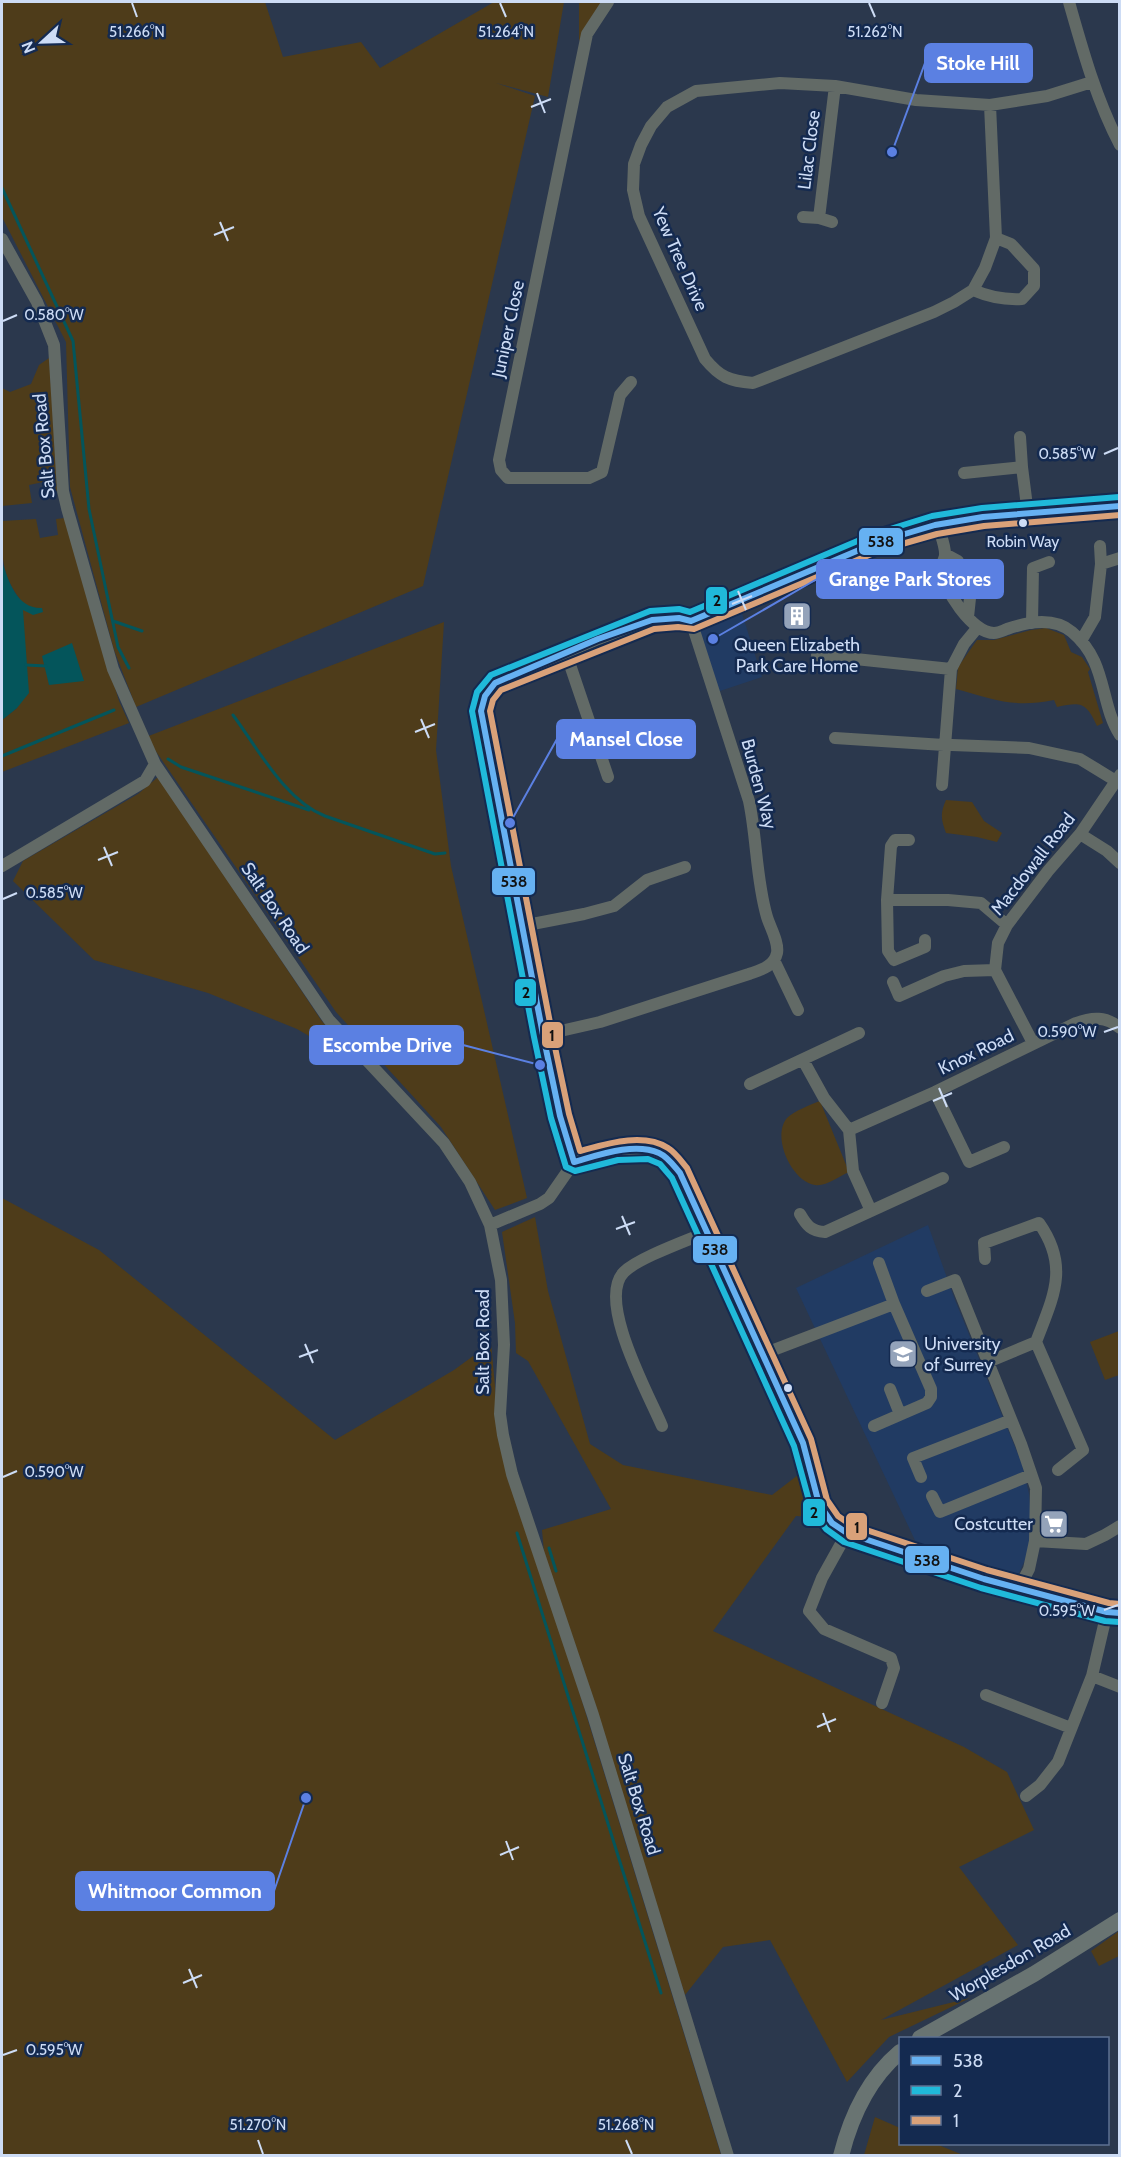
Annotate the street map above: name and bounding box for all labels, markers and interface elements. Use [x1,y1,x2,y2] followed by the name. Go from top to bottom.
[12,12,72,72] north arrow
[109,23,165,41] text: 51.266°N
[478,23,534,41] text: 51.264°N
[847,23,903,41] text: 51.262°N
[18,39,39,56] text: N
[925,44,1032,82] callout: Stoke Hill
[936,51,1020,75] text: Stoke Hill
[793,109,825,191] street label: Lilac Close
[647,203,713,314] street label: Yew Tree Drive
[487,279,529,380] street label: Juniper Close
[24,306,85,324] text: 0.580°W
[28,393,60,499] street label: Salt Box Road
[1038,445,1096,463] text: 0.585°W
[1017,517,1029,529] marker: Robin Way
[858,527,904,556] line badge: 538
[868,532,894,551] text: 538
[987,532,1059,551] place label: Robin Way
[817,560,1003,598] callout: Grange Park Stores
[829,567,991,591] text: Grange Park Stores
[705,586,728,615] line badge: 2
[713,591,721,610] text: 2
[781,600,813,632] building icon: Queen Elizabeth Park Care Home
[734,634,860,677] place label: Queen Elizabeth Park Care Home
[557,720,695,758] callout: Mansel Close
[569,727,683,751] text: Mansel Close
[736,736,782,832] street label: Burden Way
[986,808,1080,920] street label: Macdowall Road
[236,858,314,958] street label: Salt Box Road
[491,867,536,896] line badge: 538
[501,872,527,891] text: 538
[25,884,83,902] text: 0.585°W
[514,978,537,1007] line badge: 2
[522,983,530,1002] text: 2
[541,1021,564,1049] line badge: 1
[1038,1023,1097,1041] text: 0.590°W
[935,1024,1017,1080] street label: Knox Road
[310,1026,463,1064] callout: Escombe Drive
[549,1026,555,1045] text: 1
[322,1033,452,1057] text: Escombe Drive
[692,1235,738,1264] line badge: 538
[702,1240,728,1259] text: 538
[472,1289,494,1395] street label: Salt Box Road
[924,1333,1001,1376] place label: University of Surrey
[887,1338,919,1370] school or university icon: University of Surrey
[782,1382,794,1394] unlabelled marker
[25,1463,84,1481] text: 0.590°W
[802,1498,826,1527] line badge: 2
[810,1503,818,1522] text: 2
[1038,1508,1070,1540] supermarket icon: Costcutter
[845,1512,868,1541] line badge: 1
[954,1513,1033,1535] place label: Costcutter
[854,1518,860,1537] text: 1
[904,1545,950,1574] line badge: 538
[914,1551,940,1570] text: 538
[1039,1602,1096,1620] text: 0.595°W
[613,1750,665,1858] street label: Salt Box Road
[76,1872,274,1910] callout: Whitmoor Common
[88,1879,262,1903] text: Whitmoor Common
[946,1920,1074,2006] street label: Worplesdon Road
[899,2037,1109,2145] legend
[26,2041,83,2059] text: 0.595°W
[953,2050,983,2072] text: 538
[953,2080,962,2102] text: 2
[953,2110,959,2132] text: 1
[230,2116,286,2134] text: 51.270°N
[598,2116,654,2134] text: 51.268°N

